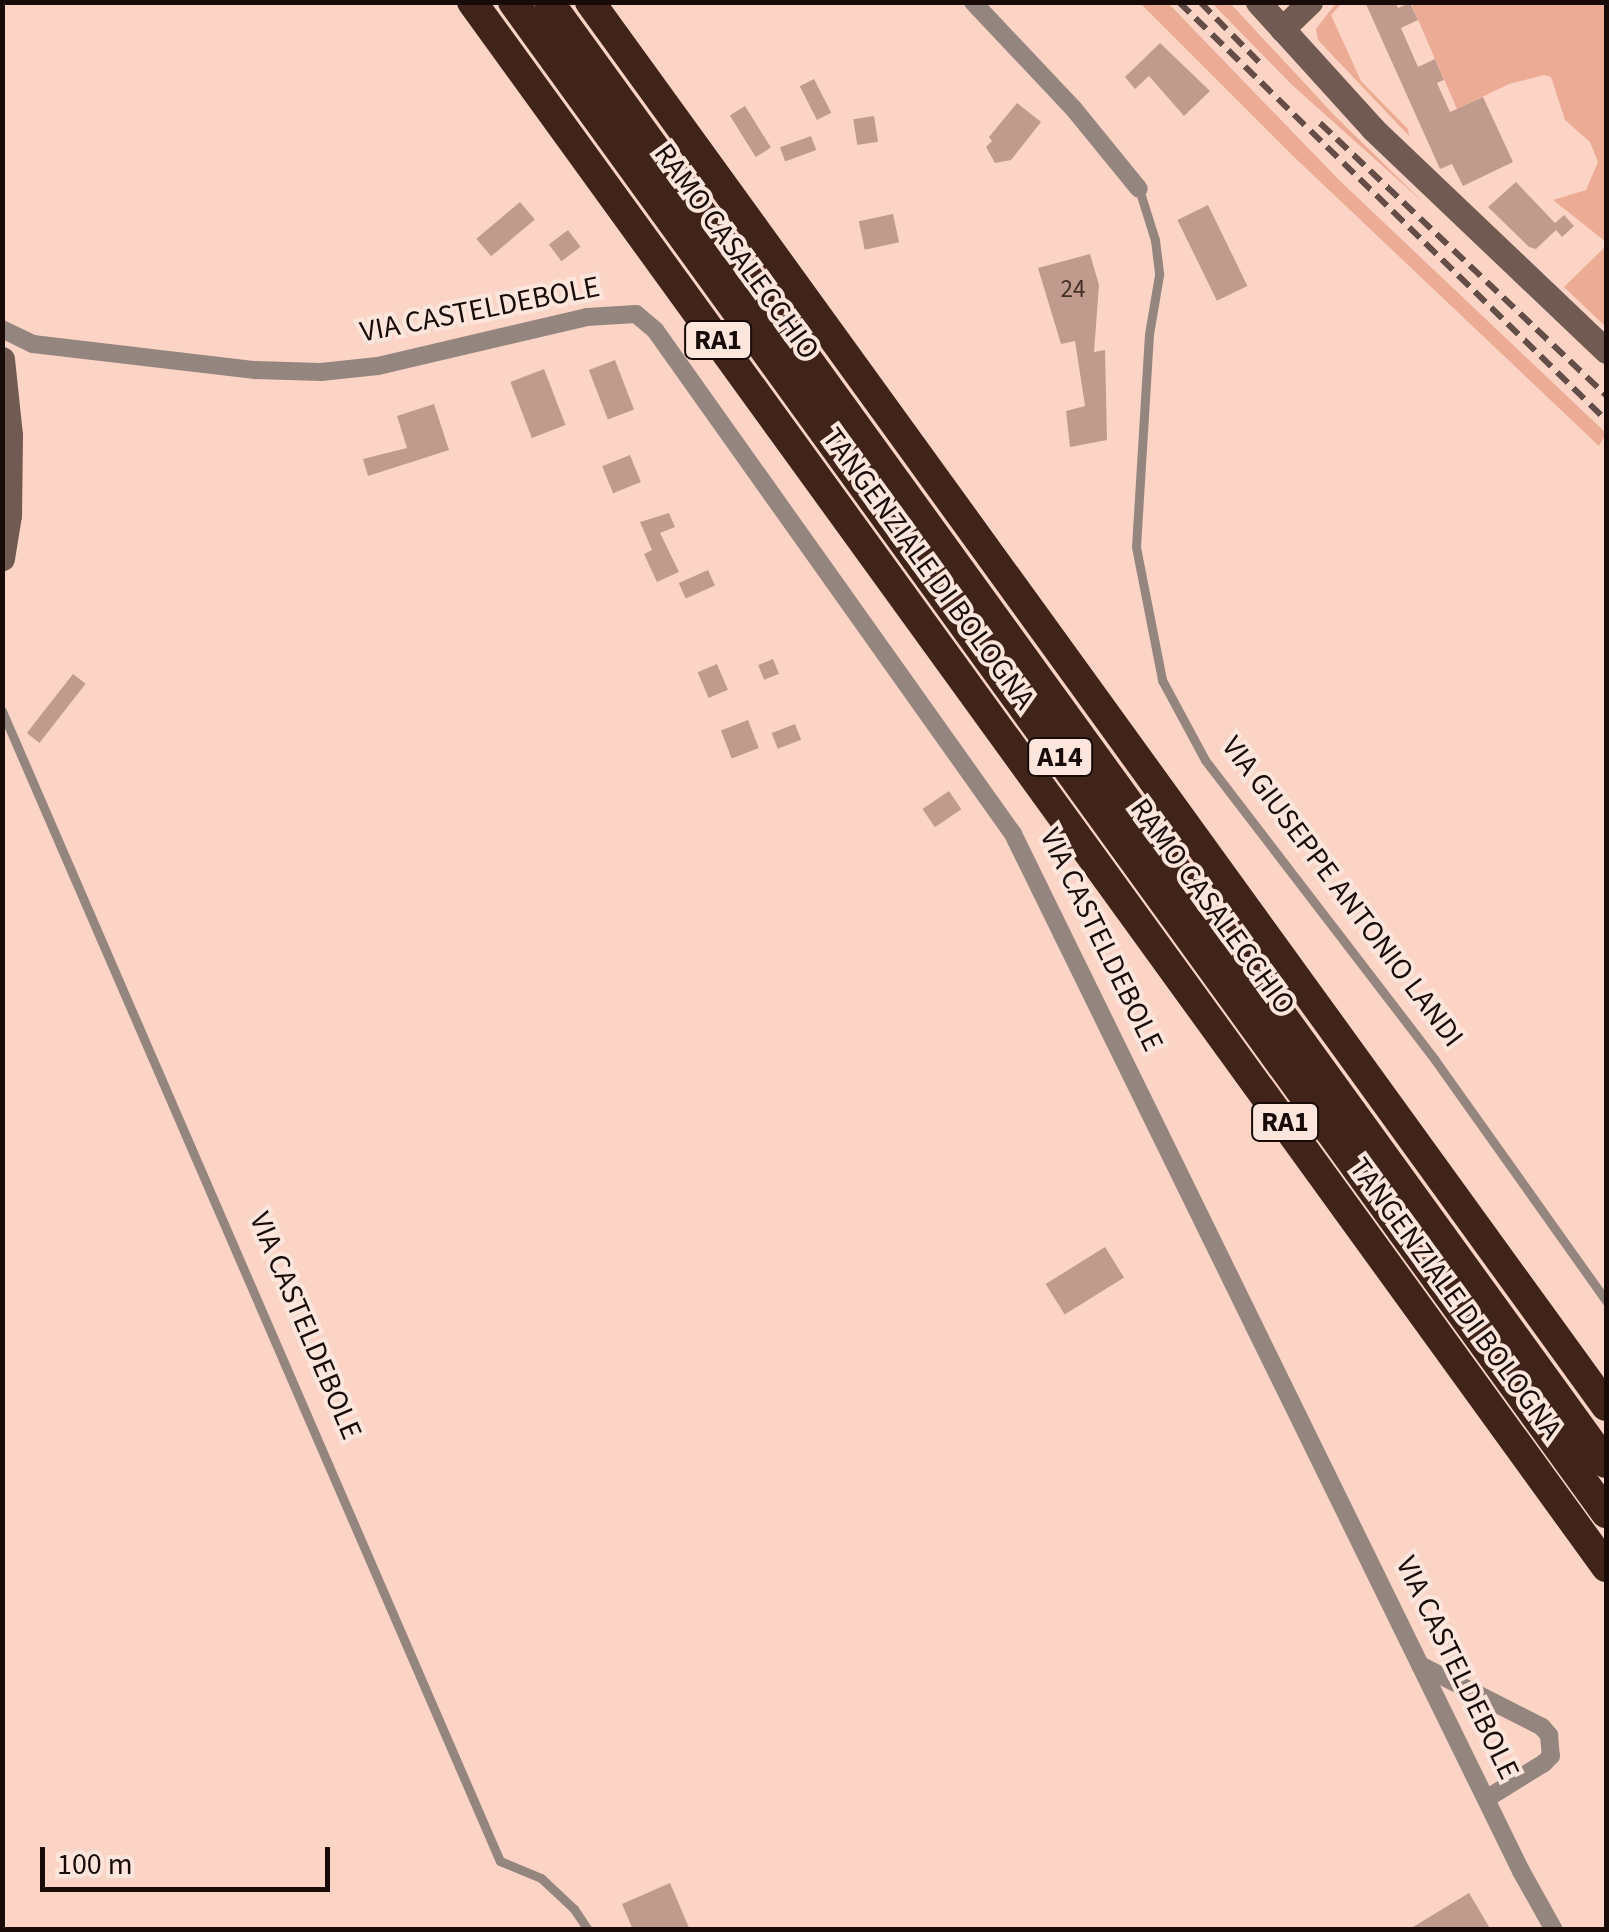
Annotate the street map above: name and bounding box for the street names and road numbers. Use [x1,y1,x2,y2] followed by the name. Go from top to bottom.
[646,137,826,367] street label: RAMO CASALECCHIO
[357,269,603,351] street label: VIA CASTELDEBOLE
[683,317,753,363] road number: RA1
[814,421,1042,717] street label: TANGENZIALE DI BOLOGNA
[1213,730,1471,1054] street label: VIA GIUSEPPE ANTONIO LANDI
[1025,734,1095,780] road number: A14
[1122,792,1302,1022] street label: RAMO CASALECCHIO
[1032,823,1170,1057] street label: VIA CASTELDEBOLE
[1250,1099,1320,1145] road number: RA1
[1341,1151,1569,1447] street label: TANGENZIALE DI BOLOGNA
[241,1207,369,1445] street label: VIA CASTELDEBOLE
[1388,1551,1526,1785] street label: VIA CASTELDEBOLE

